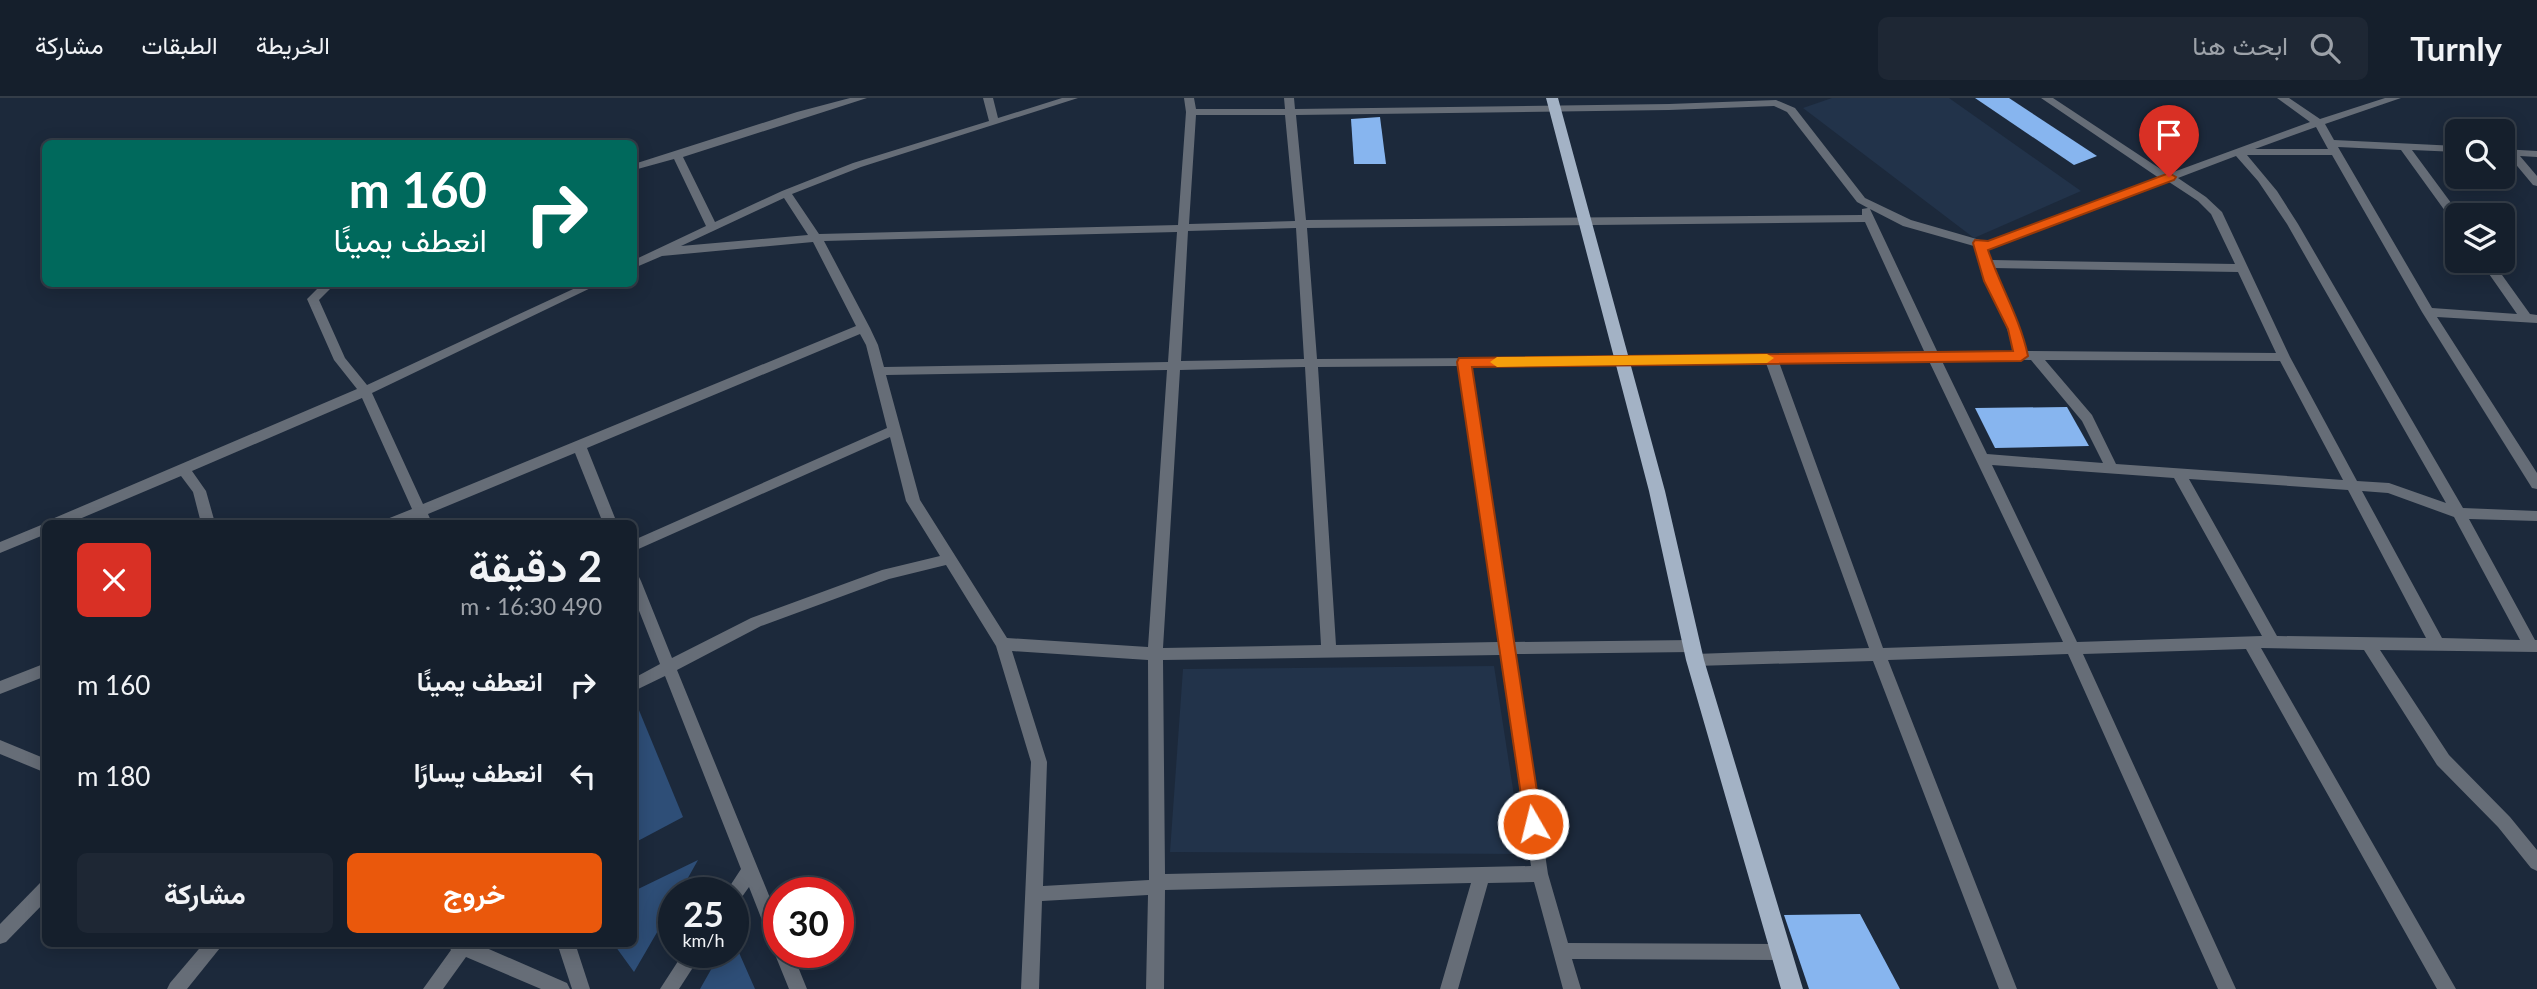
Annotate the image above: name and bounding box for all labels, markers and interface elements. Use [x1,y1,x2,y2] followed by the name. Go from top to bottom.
[1878,17,2368,80] search box
[2410,28,2502,68] text: Turnly
[2192,29,2288,61] text: ابحث هنا
[2306,29,2344,67] icon: search
[35,30,103,59] text: مشاركة
[141,30,218,59] text: الطبقات
[256,30,330,59] text: الخريطة
[2139,105,2199,177] pin
[2150,116,2188,154] icon: arrive
[2445,119,2515,273] map controls
[2445,119,2515,189] button: search
[349,160,487,218] text: 160 m
[511,168,602,259] icon: right
[2445,203,2515,273] button: layers
[334,220,487,259] text: انعطف يمينًا
[468,541,602,591] text: 2 دقيقة
[77,543,151,617] button: close
[460,592,602,620] text: 490 m · 16:30
[417,665,543,697] text: انعطف يمينًا
[564,666,602,704] icon: right
[77,669,150,701] text: 160 m
[414,756,543,788] text: انعطف يسارًا
[564,757,602,795] icon: left
[77,760,150,792] text: 180 m
[1496,787,1570,861] position arrow
[77,853,333,933] button: مشاركة
[347,853,602,933] button: خروج
[763,877,854,968] speed limit sign: 30
[683,892,724,934] text: 25
[682,929,725,951] text: km/h

